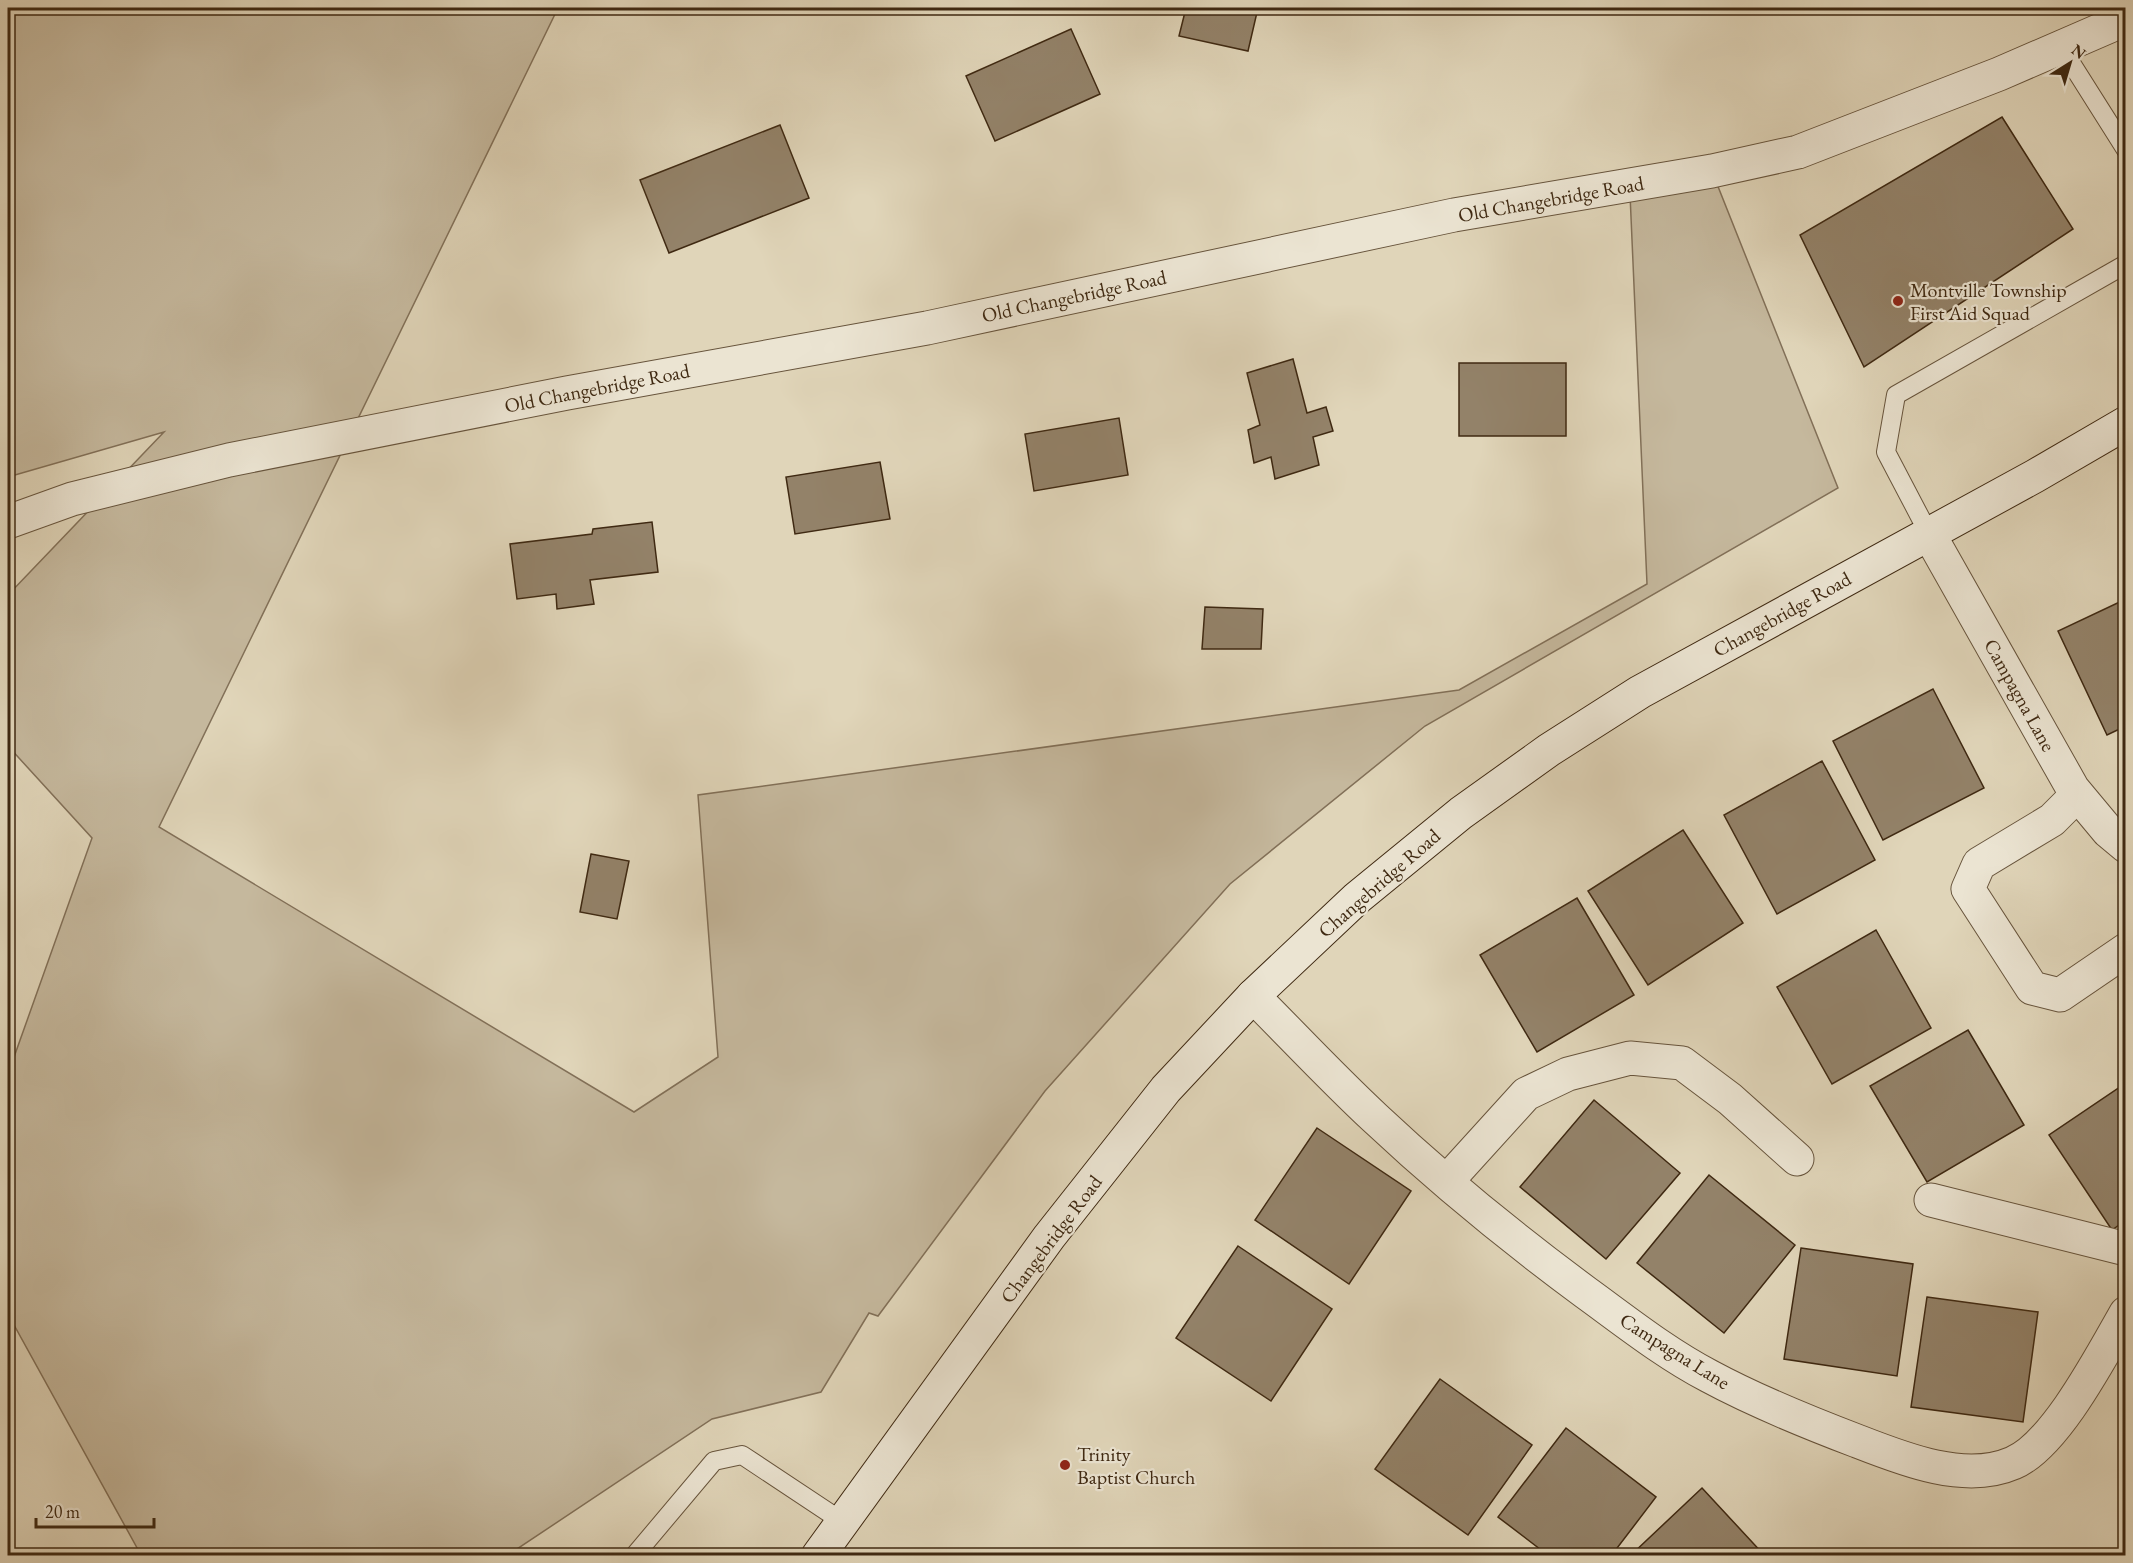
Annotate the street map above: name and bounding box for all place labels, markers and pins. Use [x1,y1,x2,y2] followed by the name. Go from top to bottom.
[1910,277,2067,326] place label: Montville Township First Aid Squad
[1891,294,1905,308] marker: Montville Township First Aid Squad
[1077,1441,1195,1490] place label: Trinity Baptist Church
[1058,1458,1072,1472] marker: Trinity Baptist Church

